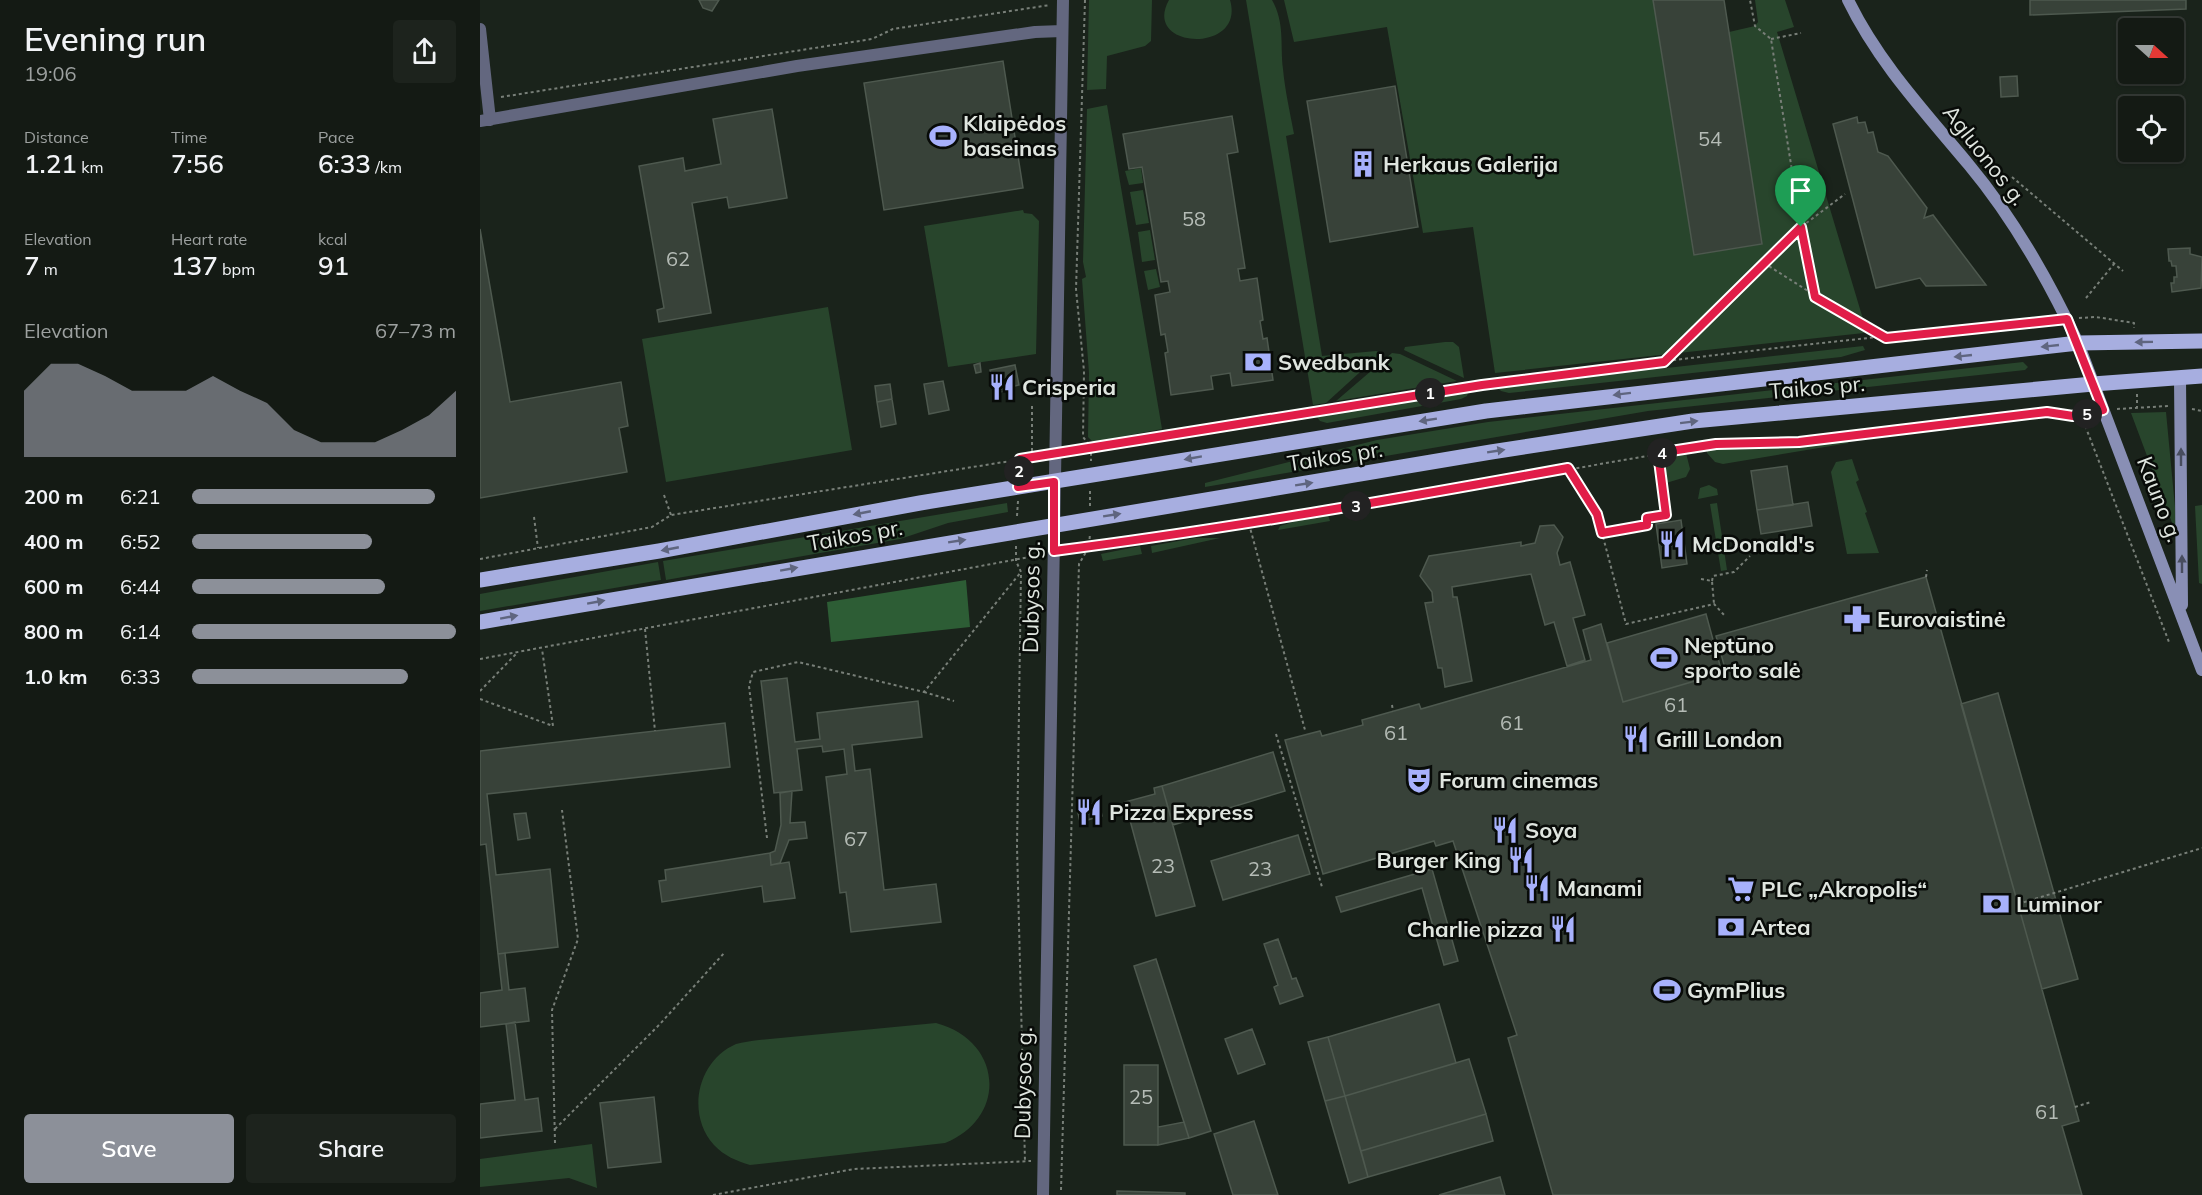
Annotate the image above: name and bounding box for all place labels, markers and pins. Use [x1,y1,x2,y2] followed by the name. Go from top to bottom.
[963,109,1066,162] place label: Klaipėdos baseinas
[928,121,958,151] sports icon: Klaipėdos baseinas
[1348,149,1378,179] building icon: Herkaus Galerija
[1383,150,1558,178] place label: Herkaus Galerija
[1775,165,1826,227] pin
[1243,347,1273,377] bank icon: Swedbank
[1278,348,1390,376] place label: Swedbank
[987,372,1017,402] restaurant icon: Crisperia
[1022,373,1116,401] place label: Crisperia
[1415,378,1445,408] pin: 1
[2072,399,2102,429] pin: 5
[1647,438,1677,468] pin: 4
[1004,456,1034,486] pin: 2
[1341,491,1371,521] pin: 3
[1657,529,1687,559] restaurant icon: McDonald's
[1692,530,1815,558] place label: McDonald's
[1842,604,1872,634] pharmacy icon: Eurovaistinė
[1877,605,2006,633] place label: Eurovaistinė
[1684,631,1801,684] place label: Neptūno sporto salė
[1649,643,1679,673] sports icon: Neptūno sporto salė
[1621,724,1651,754] restaurant icon: Grill London
[1656,725,1783,753] place label: Grill London
[1404,765,1434,795] theatre icon: Forum cinemas
[1439,766,1598,794] place label: Forum cinemas
[1074,797,1104,827] restaurant icon: Pizza Express
[1109,798,1253,826] place label: Pizza Express
[1490,815,1520,845] restaurant icon: Soya
[1525,816,1577,844] place label: Soya
[1506,845,1536,875] restaurant icon: Burger King
[1376,846,1501,874] place label: Burger King
[1522,873,1552,903] restaurant icon: Manami
[1557,874,1642,902] place label: Manami
[1726,874,1756,904] supermarket icon: PLC „Akropolis“
[1761,875,1927,903] place label: PLC „Akropolis“
[1981,889,2011,919] bank icon: Luminor
[2016,890,2102,918] place label: Luminor
[1716,912,1746,942] bank icon: Artea
[1751,913,1811,941] place label: Artea
[1548,914,1578,944] restaurant icon: Charlie pizza
[1407,915,1543,943] place label: Charlie pizza
[1652,975,1682,1005] sports icon: GymPlius
[1687,976,1785,1004] place label: GymPlius

